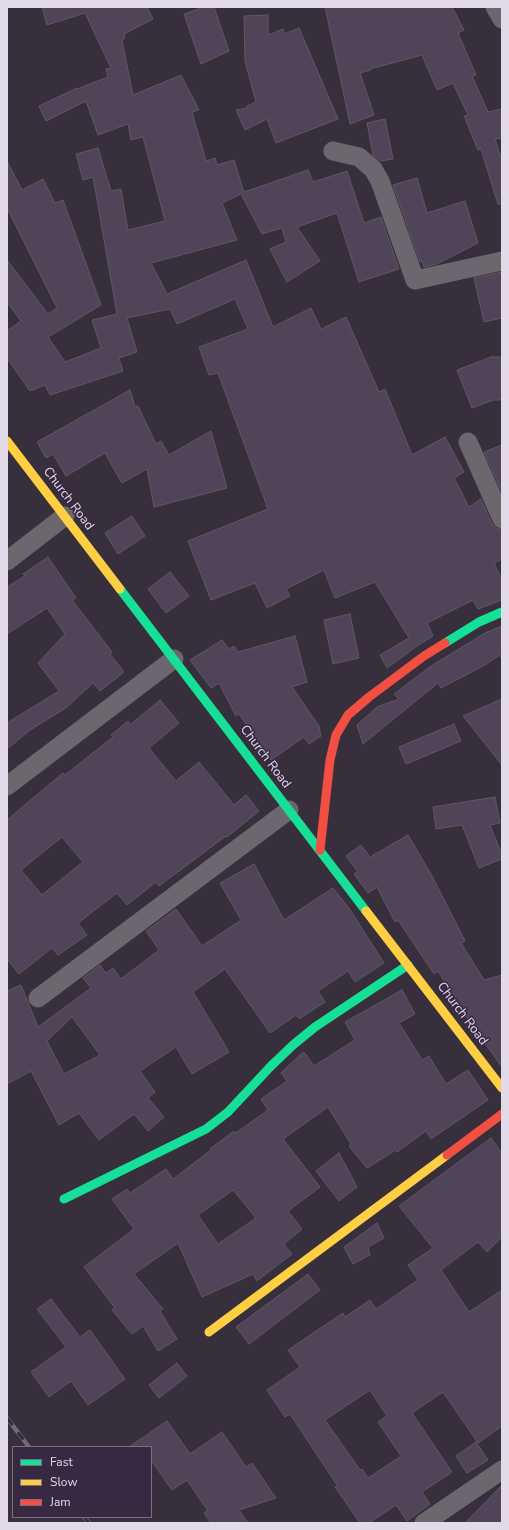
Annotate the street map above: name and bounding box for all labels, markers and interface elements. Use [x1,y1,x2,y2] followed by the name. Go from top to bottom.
[39,464,97,534] street label: Church Road
[236,722,294,792] street label: Church Road
[433,979,491,1049] street label: Church Road
[12,1446,152,1518] legend
[50,1454,73,1470] text: Fast
[50,1474,78,1490] text: Slow
[50,1494,71,1510] text: Jam

